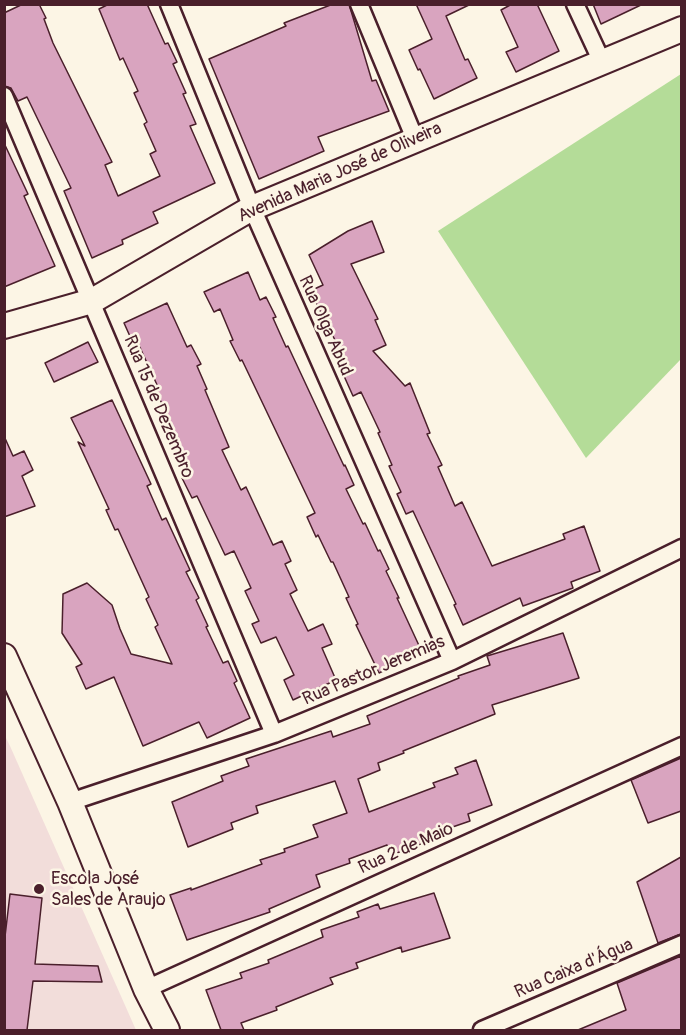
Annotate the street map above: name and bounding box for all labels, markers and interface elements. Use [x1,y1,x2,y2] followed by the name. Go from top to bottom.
[235,118,445,228] street label: Avenida Maria José de Oliveira
[293,273,357,379] street label: Rua Olga Abud
[118,332,198,482] street label: Rua 15 de Dezembro
[300,631,448,711] street label: Rua Pastor Jeremias
[355,818,457,880] street label: Rua 2 de Maio
[51,868,166,910] place label: Escola José Sales de Araujo
[32,882,46,896] marker: Escola José Sales de Araujo
[511,934,637,1004] street label: Rua Caixa d'Água

